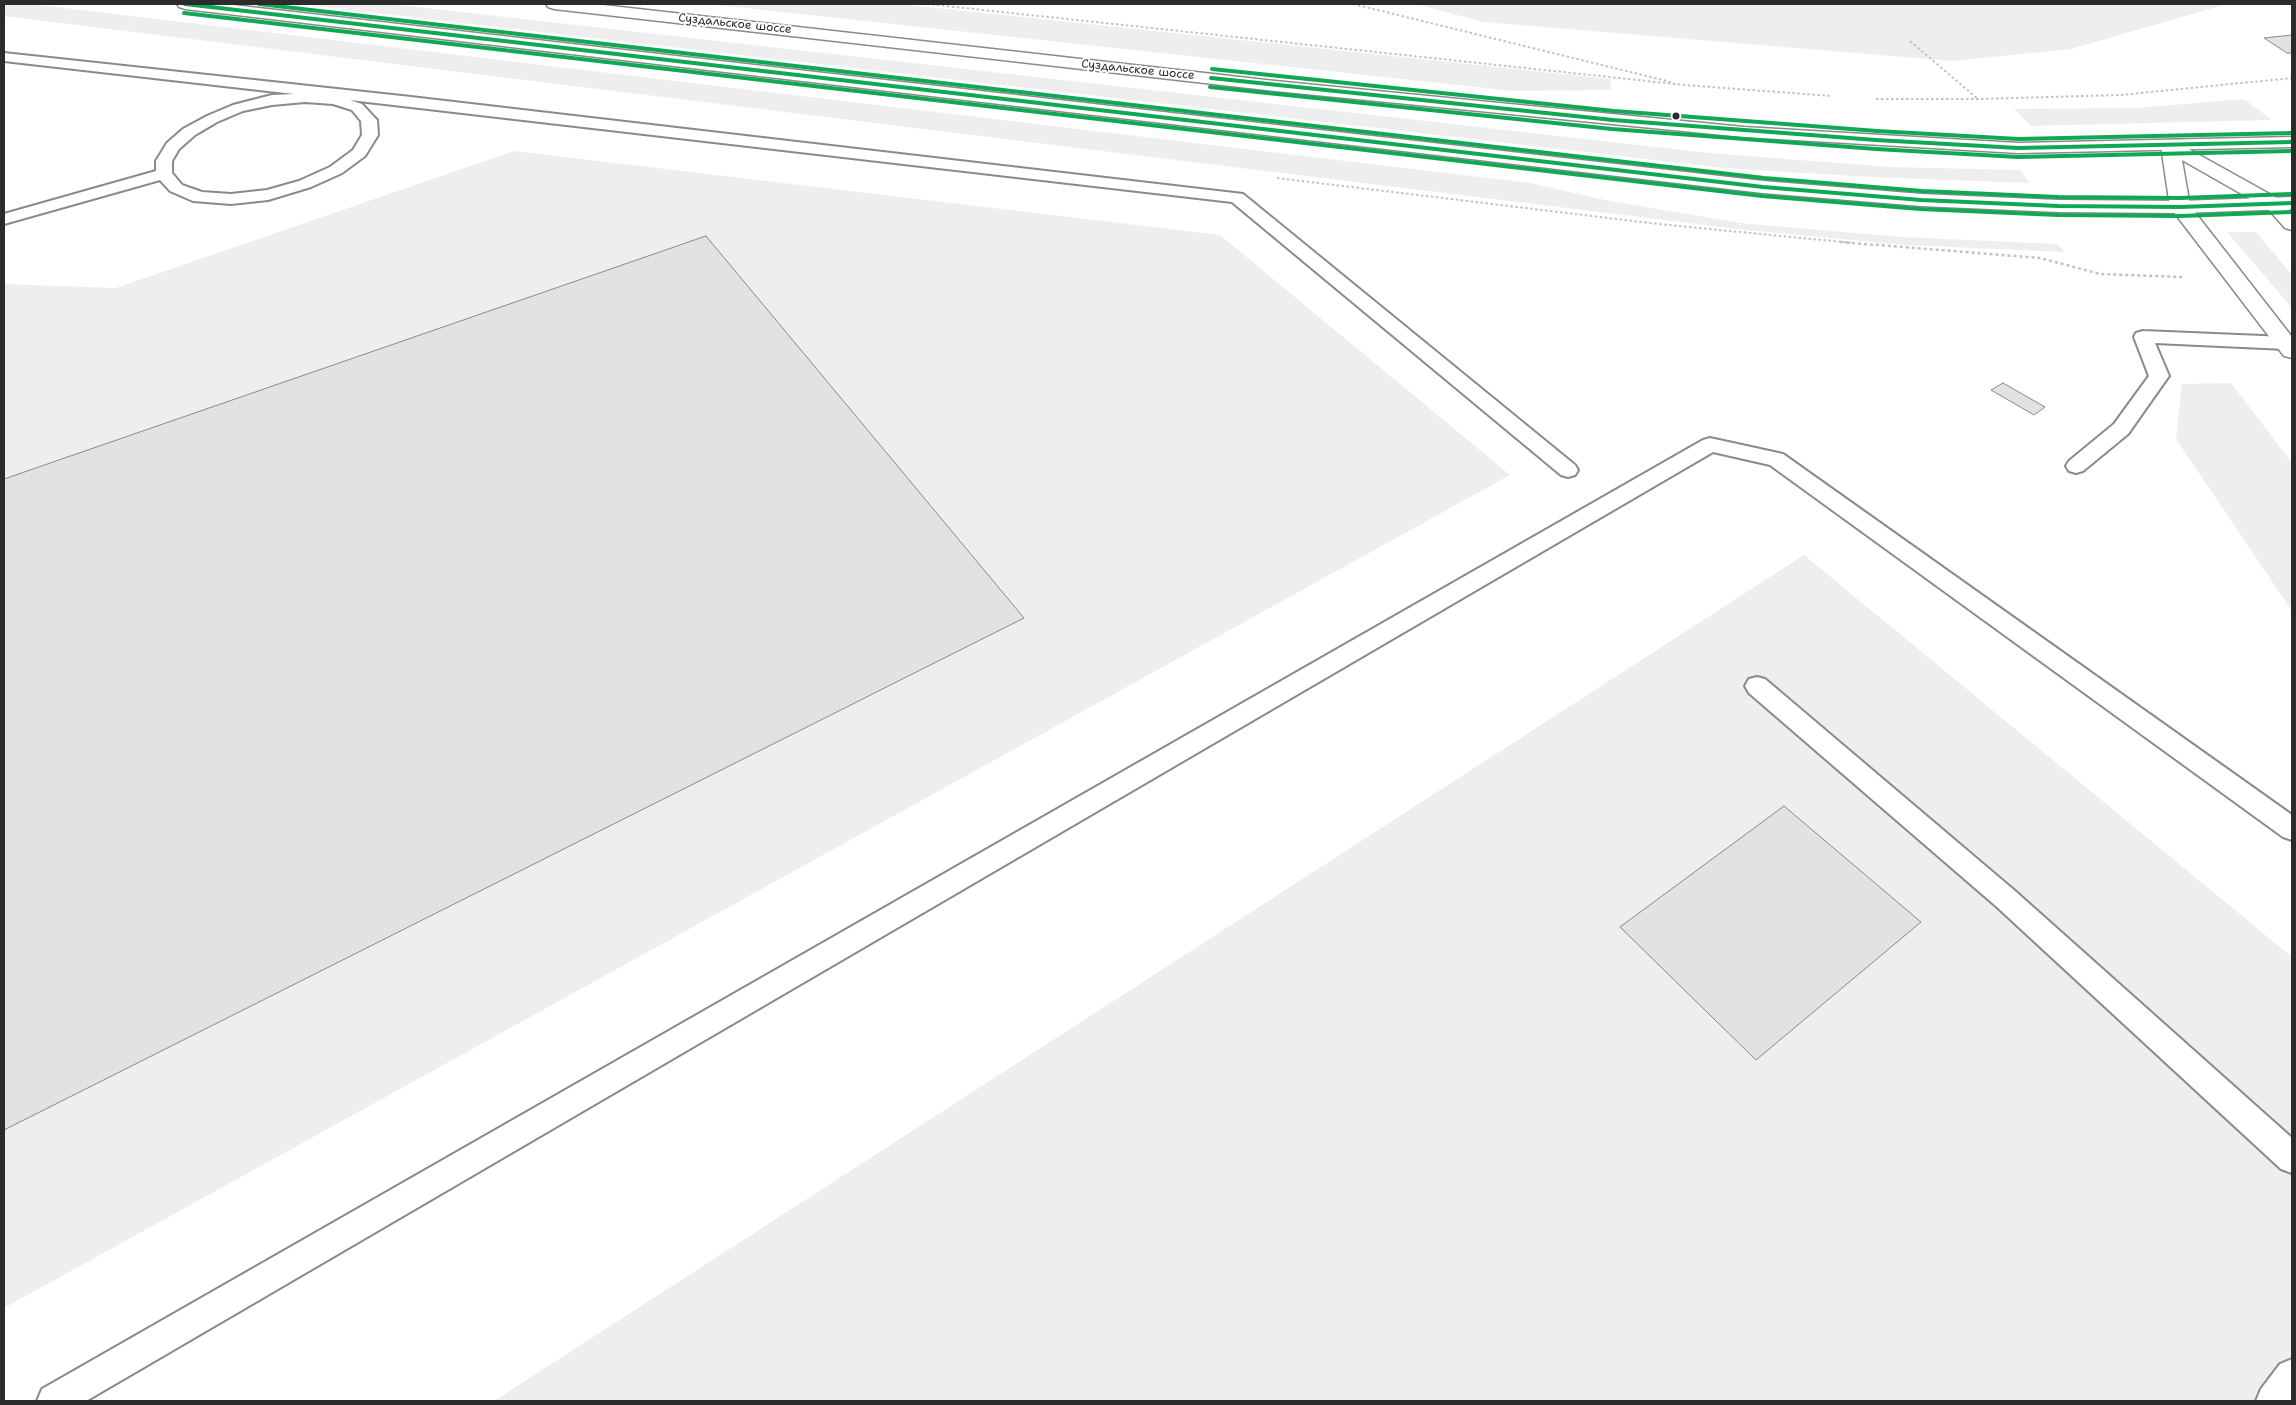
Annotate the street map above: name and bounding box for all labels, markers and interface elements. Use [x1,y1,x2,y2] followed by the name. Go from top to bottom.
[678,11,792,37] street label: Суздальское шоссе
[1081,57,1195,83] street label: Суздальское шоссе
[1671,111,1681,121] unlabelled marker

